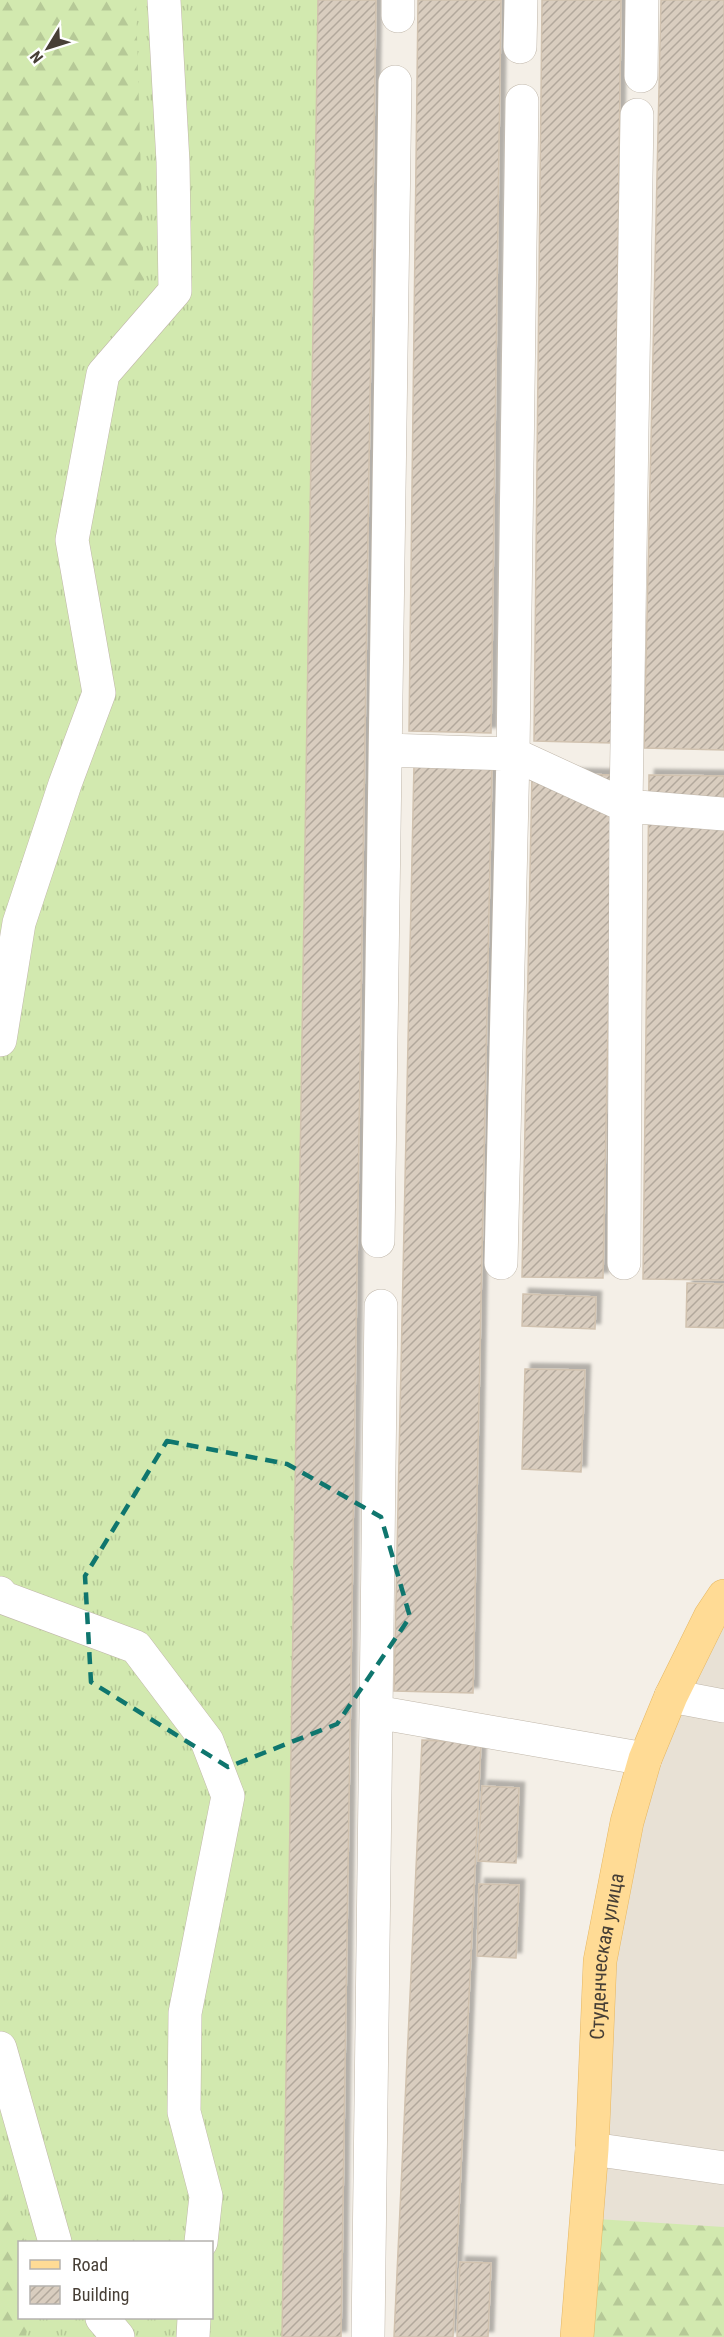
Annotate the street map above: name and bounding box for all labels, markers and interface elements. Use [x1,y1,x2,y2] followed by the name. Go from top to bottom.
[18,18,78,78] north arrow
[26,47,47,67] text: N
[585,1871,629,2040] street label: Студенческая улица
[18,2241,213,2319] legend
[72,2254,108,2275] text: Road
[72,2284,129,2305] text: Building

